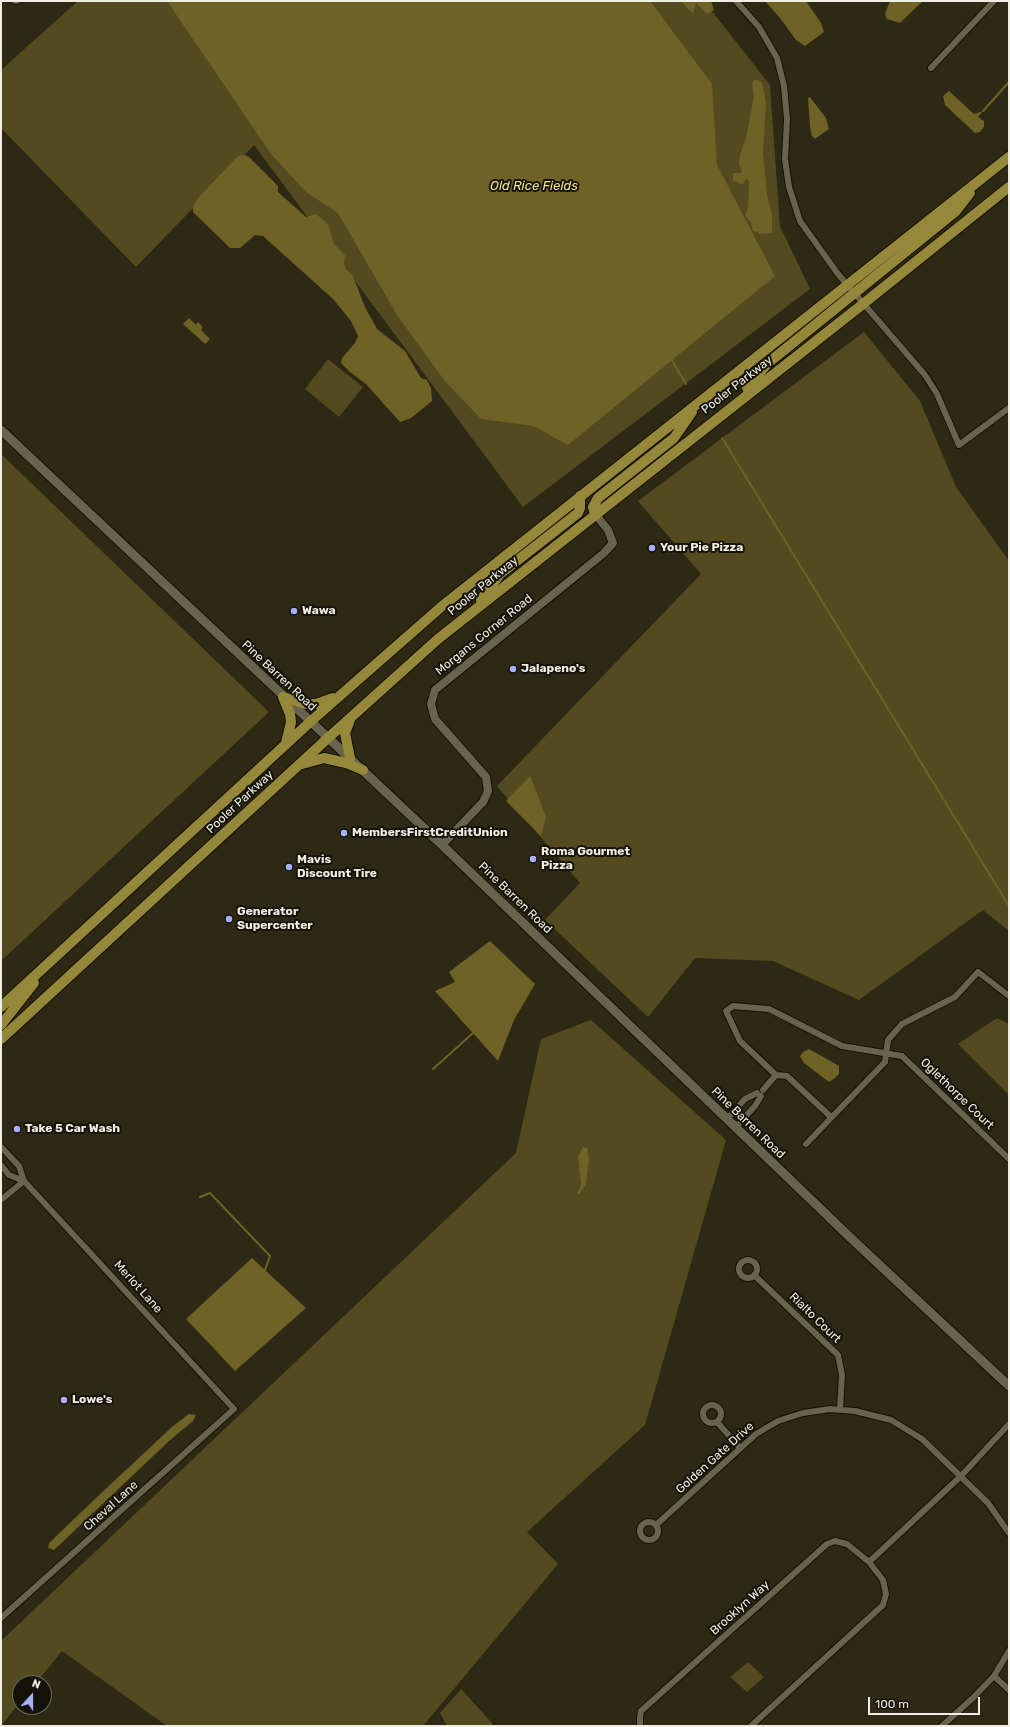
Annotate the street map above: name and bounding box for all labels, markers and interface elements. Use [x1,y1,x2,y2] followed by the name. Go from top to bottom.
[490,178,578,194] water label: Old Rice Fields
[699,353,775,417] street label: Pooler Parkway
[660,541,743,555] place label: Your Pie Pizza
[647,543,657,553] marker: Your Pie Pizza
[445,553,521,619] street label: Pooler Parkway
[433,592,535,678] street label: Morgans Corner Road
[302,604,336,618] place label: Wawa
[289,606,299,616] marker: Wawa
[239,638,319,714] street label: Pine Barren Road
[521,662,585,676] place label: Jalapeno's
[508,664,518,674] marker: Jalapeno's
[204,767,276,837] street label: Pooler Parkway
[352,826,508,840] place label: MembersFirstCreditUnion
[339,828,349,838] marker: MembersFirstCreditUnion
[541,845,630,873] place label: Roma Gourmet Pizza
[297,853,377,881] place label: Mavis Discount Tire
[528,854,538,864] marker: Roma Gourmet Pizza
[475,859,555,937] street label: Pine Barren Road
[284,862,294,872] marker: Mavis Discount Tire
[237,905,313,933] place label: Generator Supercenter
[224,914,234,924] marker: Generator Supercenter
[917,1055,997,1133] street label: Oglethorpe Court
[708,1084,788,1162] street label: Pine Barren Road
[25,1122,120,1136] place label: Take 5 Car Wash
[12,1124,22,1134] marker: Take 5 Car Wash
[111,1258,165,1316] street label: Merlot Lane
[786,1290,844,1346] street label: Rialto Court
[72,1393,112,1407] place label: Lowe's
[59,1395,69,1405] marker: Lowe's
[673,1419,757,1497] street label: Golden Gate Drive
[81,1478,141,1534] street label: Cheval Lane
[707,1578,773,1638] street label: Brooklyn Way
[12,1675,52,1715] north arrow
[30,1677,42,1692] text: N
[870,1689,982,1715] scale bar
[875,1697,909,1711] text: 100 m

